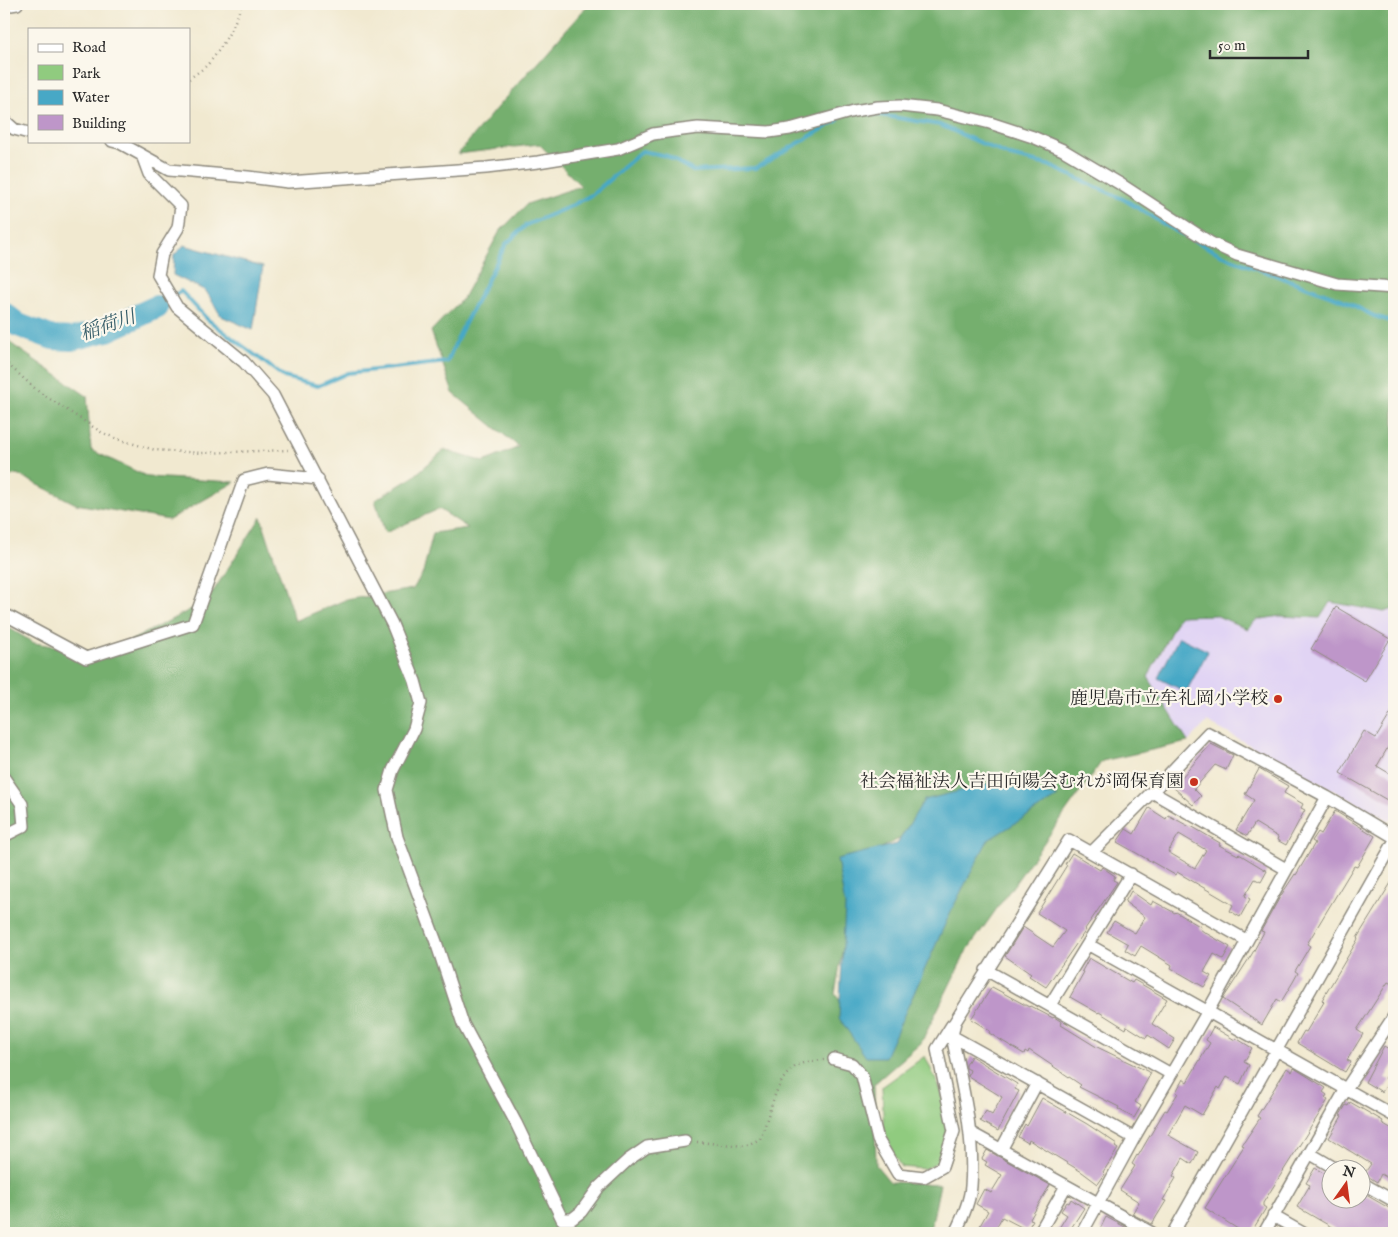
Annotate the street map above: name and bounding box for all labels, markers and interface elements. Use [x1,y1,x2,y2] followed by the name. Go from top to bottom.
[28,28,190,142] legend
[1210,28,1308,60] scale bar
[1218,36,1246,55] text: 50 m
[72,38,107,57] text: Road
[72,64,102,83] text: Park
[72,88,110,107] text: Water
[72,114,127,133] text: Building
[77,305,141,347] water label: 稲荷川
[1070,688,1268,711] place label: 鹿児島市立牟礼岡小学校
[1272,693,1284,705] marker: 鹿児島市立牟礼岡小学校
[860,771,1184,794] place label: 社会福祉法人吉田向陽会むれが岡保育園
[1188,776,1200,788] marker: 社会福祉法人吉田向陽会むれが岡保育園
[1320,1160,1370,1210] north arrow
[1340,1162,1357,1183] text: N

